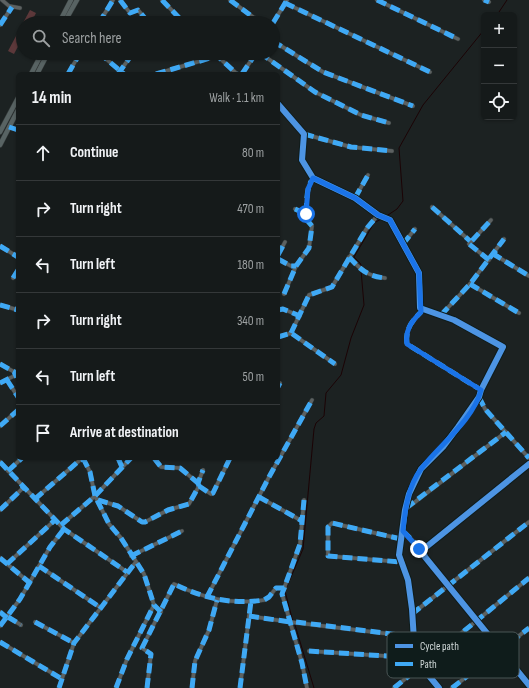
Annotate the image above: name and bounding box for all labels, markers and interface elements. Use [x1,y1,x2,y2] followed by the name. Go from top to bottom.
[481,12,517,120] map controls
[481,12,517,48] button: +
[16,16,280,60] search box
[30,27,52,49] icon: search
[62,29,122,48] text: Search here
[481,48,517,84] button: −
[481,84,517,120] button: locate
[32,88,72,108] text: 14 min
[209,90,264,106] text: Walk · 1.1 km
[32,142,54,164] icon: ahead
[70,143,119,162] text: Continue
[242,145,264,161] text: 80 m
[32,198,54,220] icon: right
[70,199,122,218] text: Turn right
[237,201,264,217] text: 470 m
[297,205,315,223] route start
[32,254,54,276] icon: left
[70,255,115,274] text: Turn left
[238,257,264,273] text: 180 m
[32,310,54,332] icon: right
[70,311,122,330] text: Turn right
[237,313,264,329] text: 340 m
[32,366,54,388] icon: left
[70,367,115,386] text: Turn left
[243,369,264,385] text: 50 m
[32,422,54,444] icon: arrive
[70,423,179,442] text: Arrive at destination
[410,540,428,558] route end
[387,632,519,678] legend
[420,640,459,653] text: Cycle path
[420,658,437,671] text: Path

